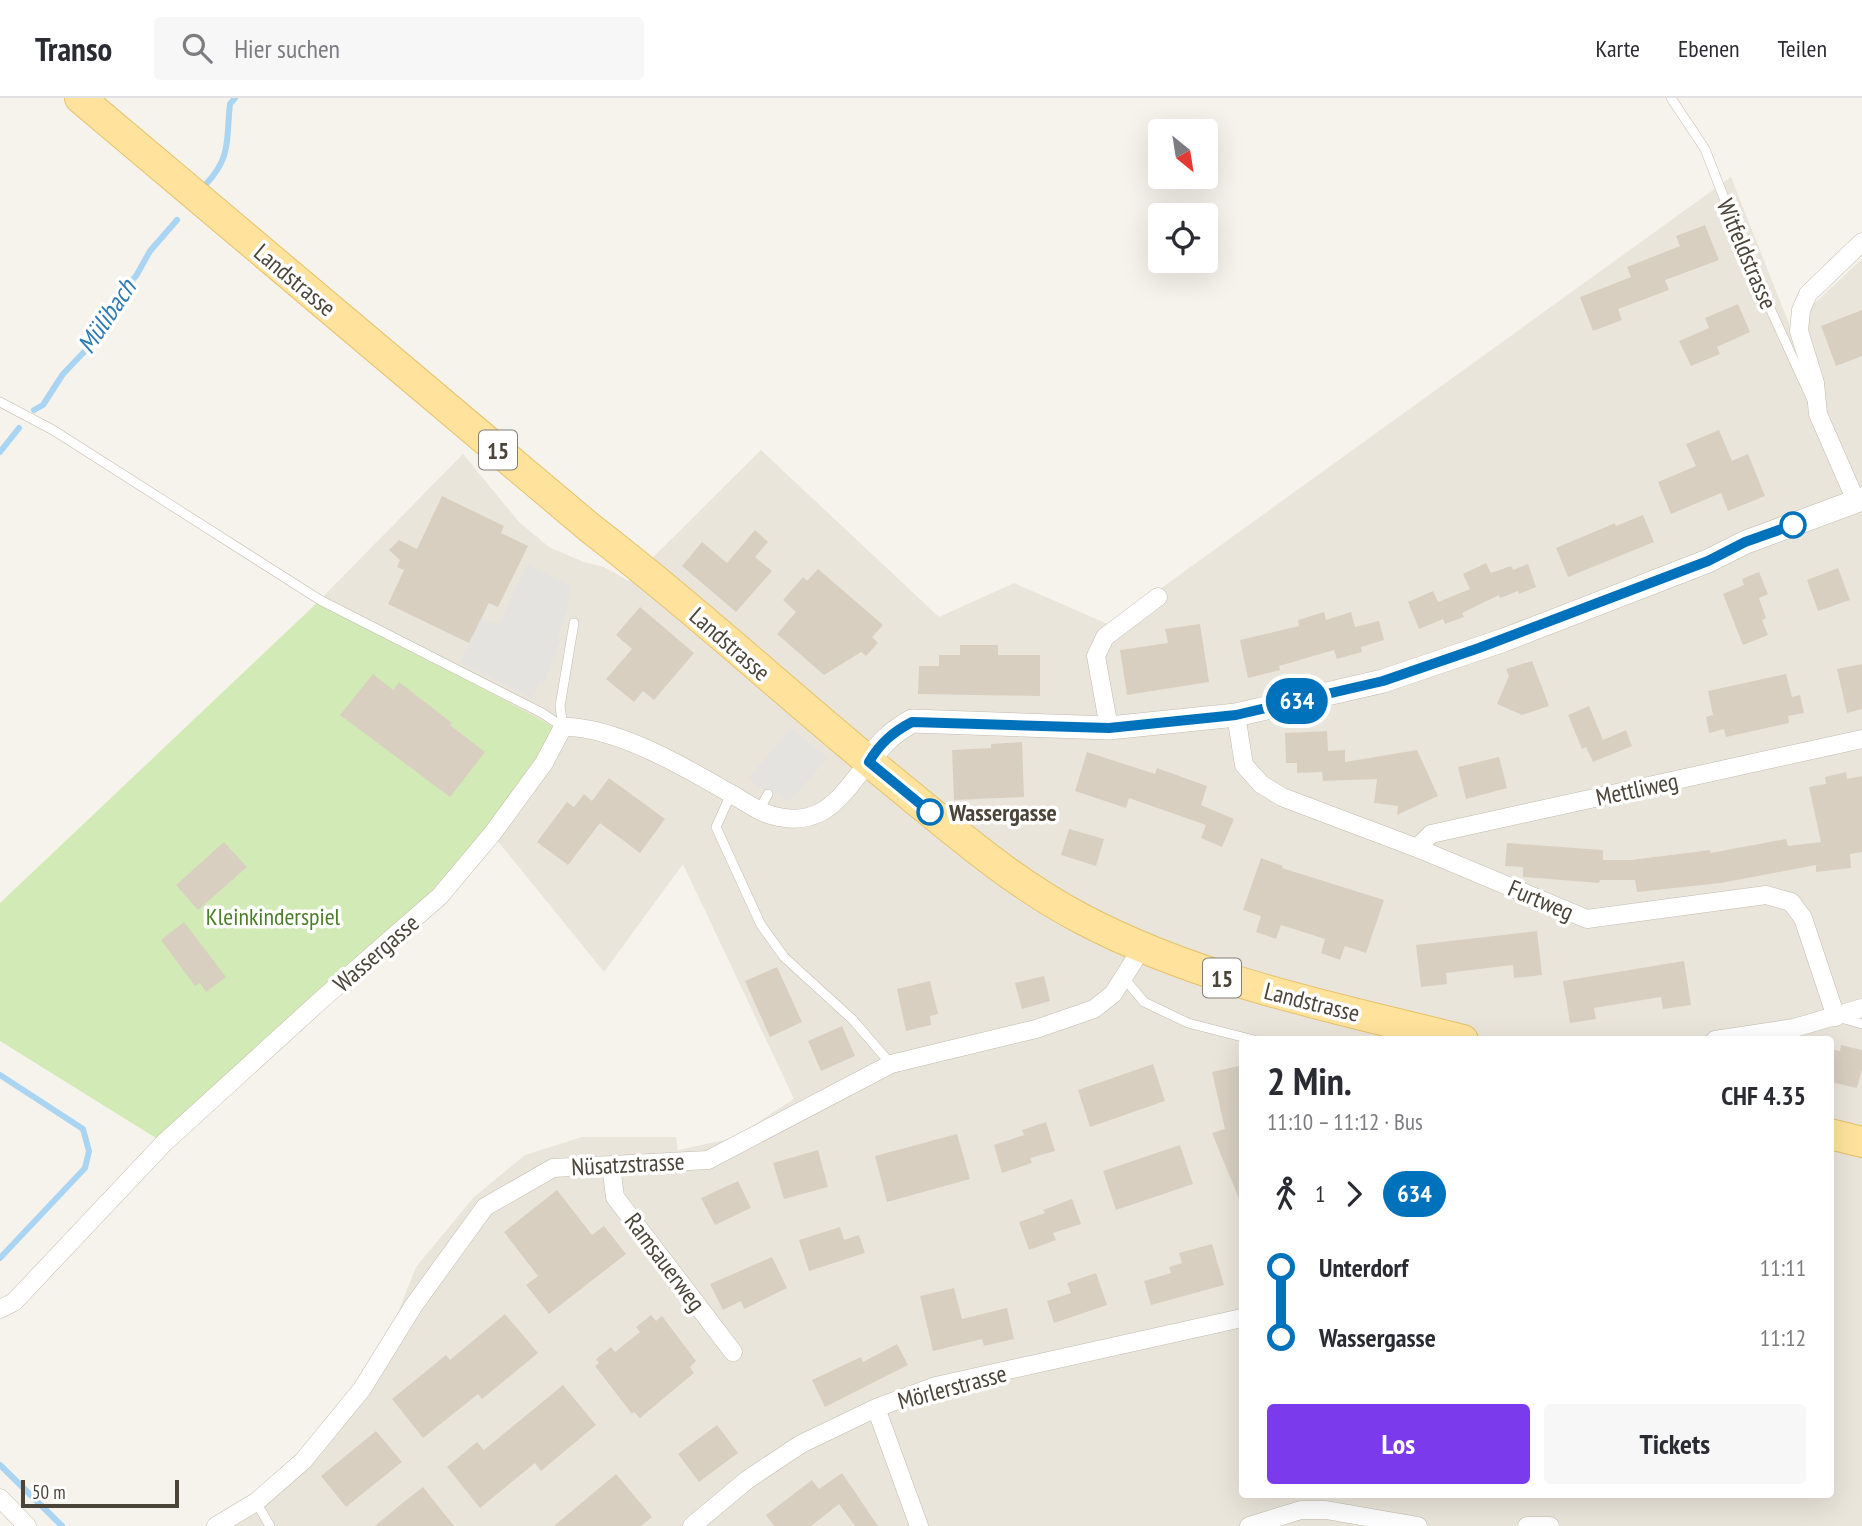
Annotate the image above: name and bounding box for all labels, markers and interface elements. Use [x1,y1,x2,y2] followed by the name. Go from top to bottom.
[154,17,644,80] search box
[35,27,112,70] text: Transo
[178,29,216,67] icon: search
[234,32,340,65] text: Hier suchen
[1596,33,1640,64] text: Karte
[1678,33,1740,64] text: Ebenen
[1778,33,1827,64] text: Teilen
[1148,119,1218,189] north arrow
[1148,119,1218,273] map controls
[1710,194,1784,314] street label: Witfeldstrasse
[1148,203,1218,273] button: locate
[248,237,342,323] street label: Landstrasse
[69,272,143,359] water label: Mülibach
[479,430,517,470] road number: 15
[1780,512,1806,538] unlabelled marker
[683,600,777,688] street label: Landstrasse
[1257,678,1337,724] line badge: 634
[1280,685,1314,716] text: 634
[1593,765,1681,813] street label: Mettliweg
[948,797,1057,828] place label: Wassergasse
[917,799,943,825] marker: Wassergasse
[1504,872,1578,928] street label: Furtweg
[206,901,341,932] park label: Kleinkinderspiel
[327,907,425,999] street label: Wassergasse
[1203,958,1241,998] road number: 15
[1261,975,1363,1029] street label: Landstrasse
[1267,1056,1352,1105] text: 2 Min.
[1721,1079,1806,1112] text: CHF 4.35
[1267,1107,1423,1136] text: 11:10 – 11:12 · Bus
[571,1146,685,1182] street label: Nüsatzstrasse
[1267,1175,1305,1213] icon: walk
[1335,1175,1373,1213] icon: forward
[1397,1178,1432,1209] text: 634
[1315,1179,1325,1208] text: 1
[618,1207,712,1317] street label: Ramsauerweg
[1319,1251,1408,1284] text: Unterdorf
[1760,1253,1806,1282] text: 11:11
[1319,1321,1436,1354] text: Wassergasse
[1760,1323,1806,1352] text: 11:12
[894,1358,1010,1416] street label: Mörlerstrasse
[1267,1404,1530,1484] button: Los
[1544,1404,1806,1484] button: Tickets
[21,1477,178,1509] scale bar
[32,1480,66,1504] text: 50 m

